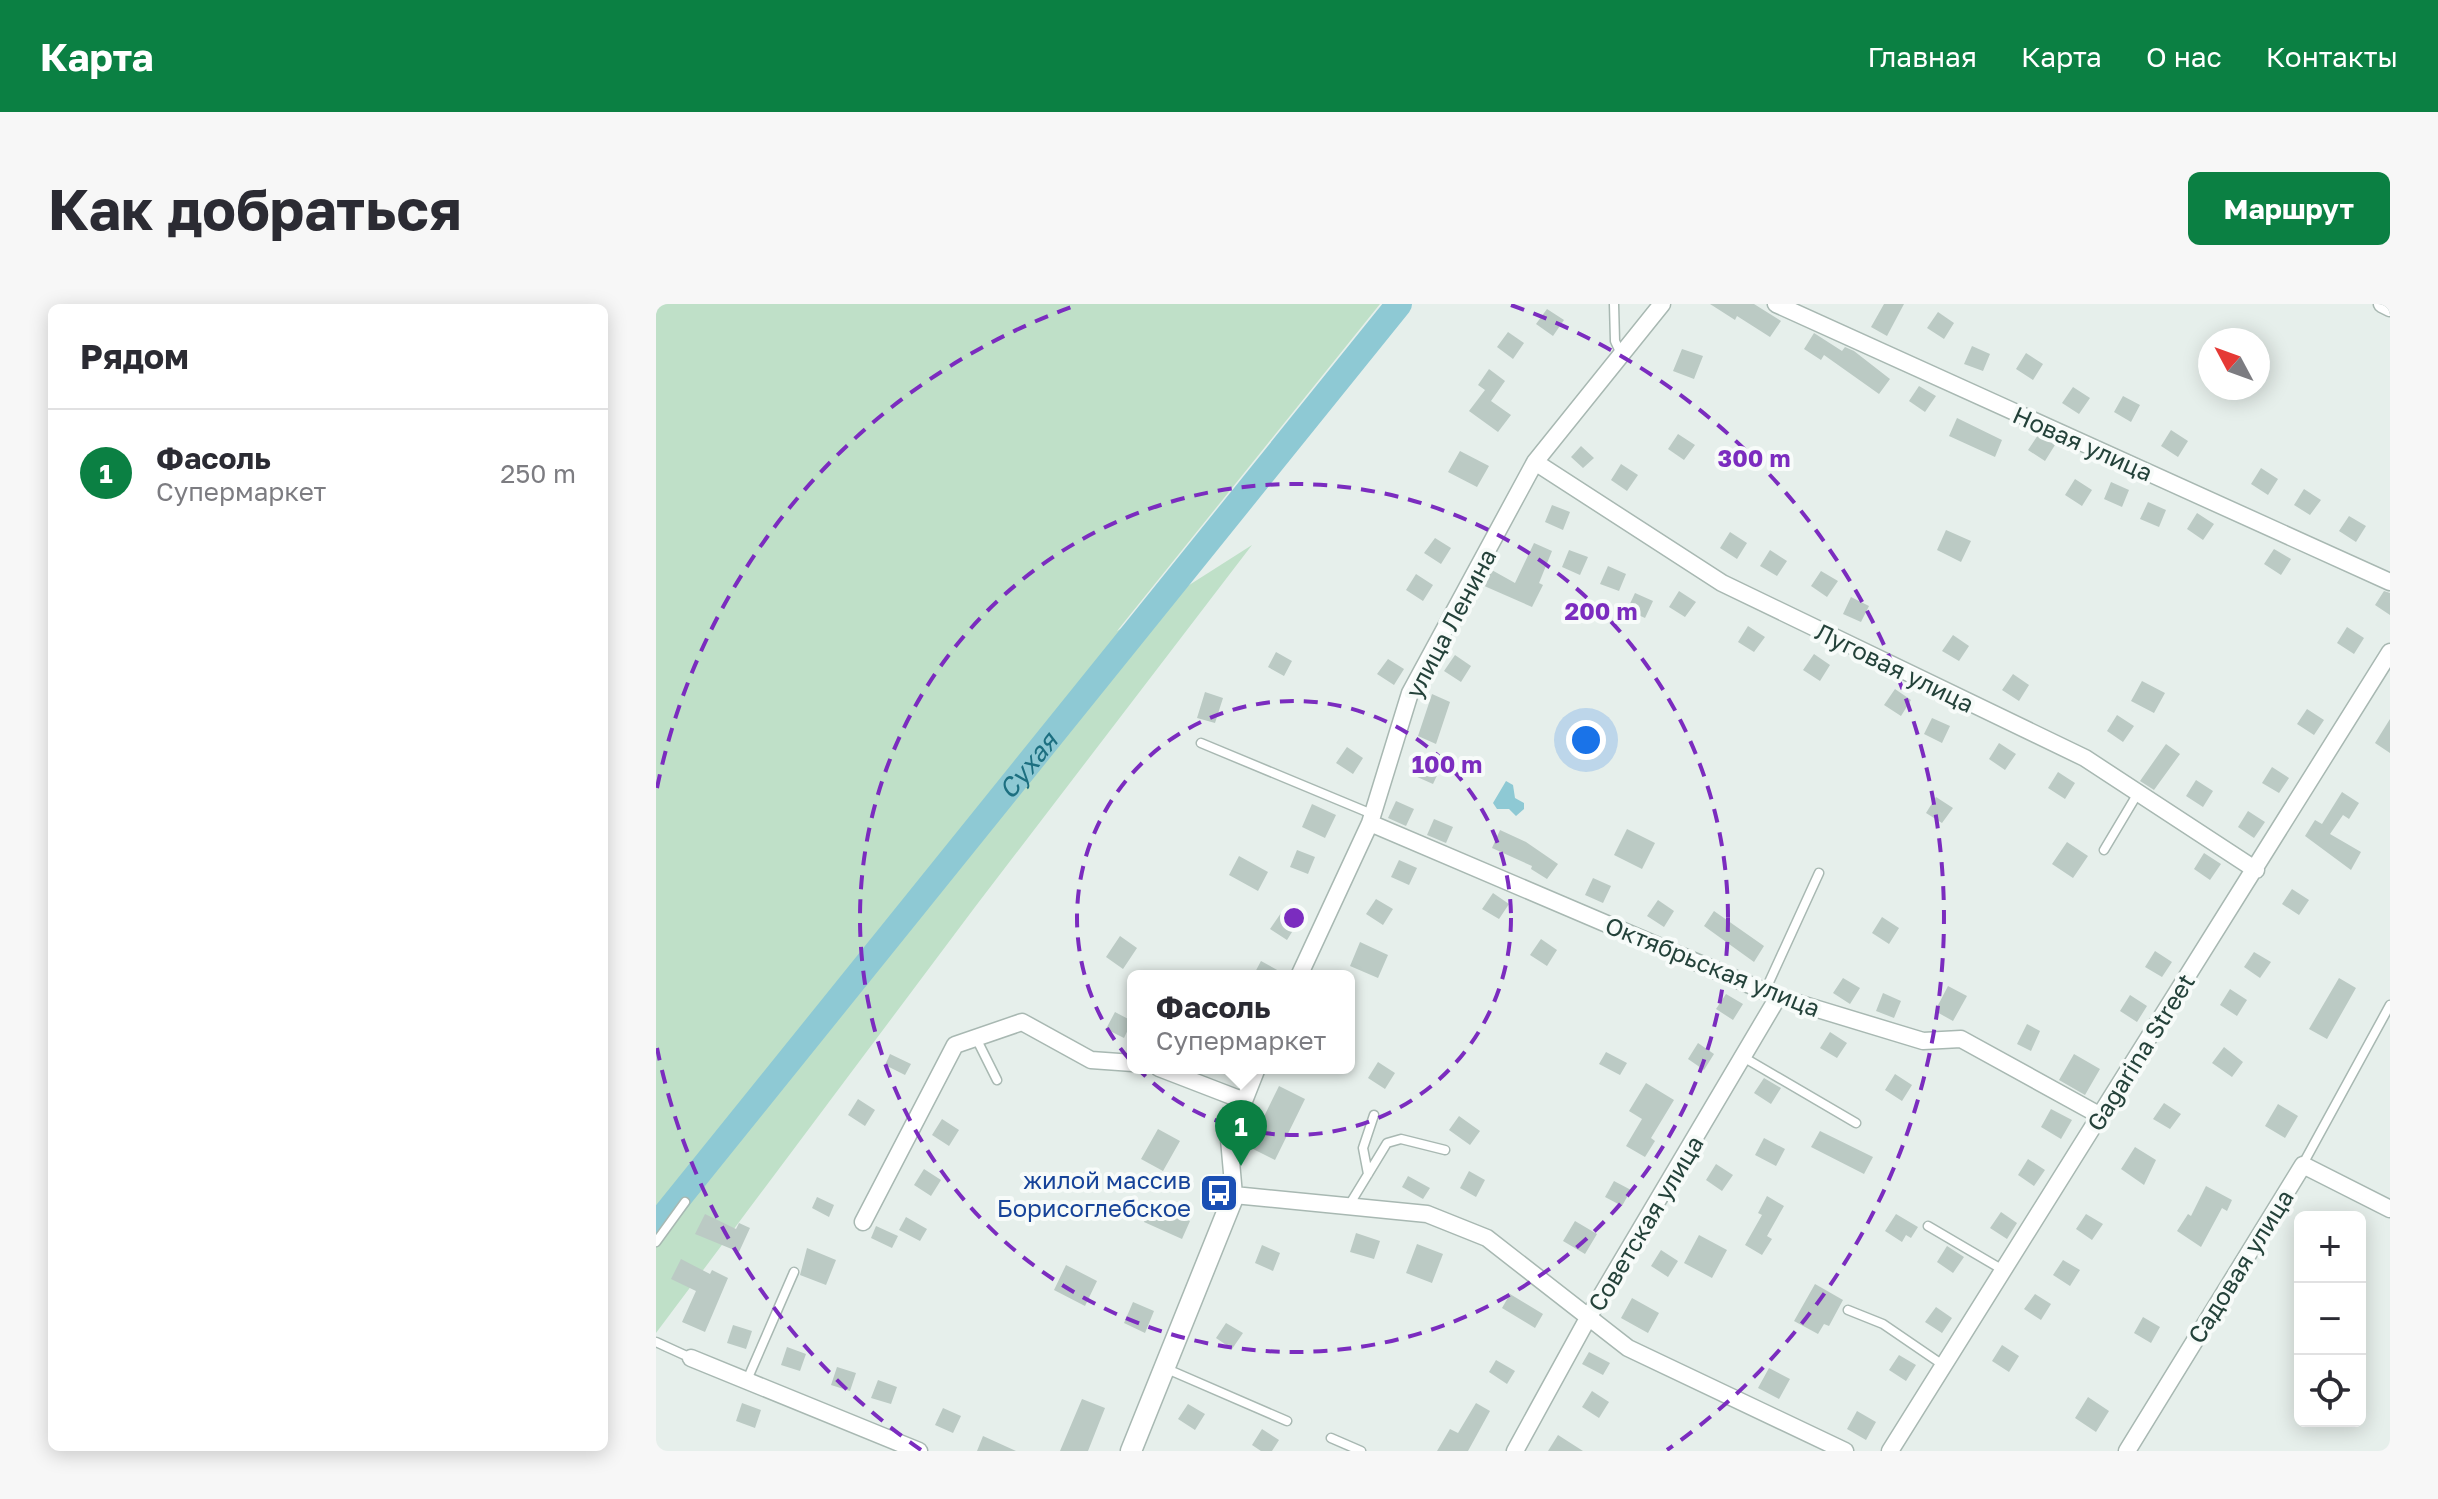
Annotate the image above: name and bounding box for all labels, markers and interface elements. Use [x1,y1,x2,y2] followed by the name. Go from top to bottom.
[40,34,153,79] text: Карта
[1867,40,1977,73] text: Главная
[2021,40,2102,73] text: Карта
[2146,40,2222,73] text: О нас
[2266,40,2398,73] text: Контакты
[2188,172,2390,245] button: Маршрут
[48,175,462,242] text: Как добраться
[2198,328,2270,400] north arrow
[80,336,189,376] text: Рядом
[2009,399,2157,487] street label: Новая улица
[156,440,271,476] text: Фасоль
[1718,443,1790,472] text: 300 m
[99,458,113,489] text: 1
[500,458,576,489] text: 250 m
[156,476,326,507] text: Супермаркет
[1398,543,1502,703] street label: улица Ленина
[1565,596,1637,625] text: 200 m
[1811,616,1979,718] street label: Луговая улица
[1566,720,1606,760] your location
[992,724,1065,804] water label: Сухая
[1412,749,1482,778] text: 100 m
[1280,904,1308,932] centre of rings
[1601,910,1825,1022] street label: Октябрьская улица
[2080,968,2200,1136] street label: Gagarina Street
[1127,970,1355,1074] popup
[1156,989,1270,1025] text: Фасоль
[1156,1025,1326,1056] text: Супермаркет
[1215,1100,1267,1166] pin: 1
[1581,1130,1709,1316] street label: Советская улица
[997,1165,1191,1222] place label: жилой массив Борисоглебское
[1198,1172,1240,1214] bus stop icon: жилой массив Борисоглебское
[2181,1184,2299,1348] street label: Садовая улица
[2294,1211,2366,1427] map controls
[2294,1211,2366,1283] button: +
[2294,1283,2366,1355] button: −
[2294,1355,2366,1427] button: locate

